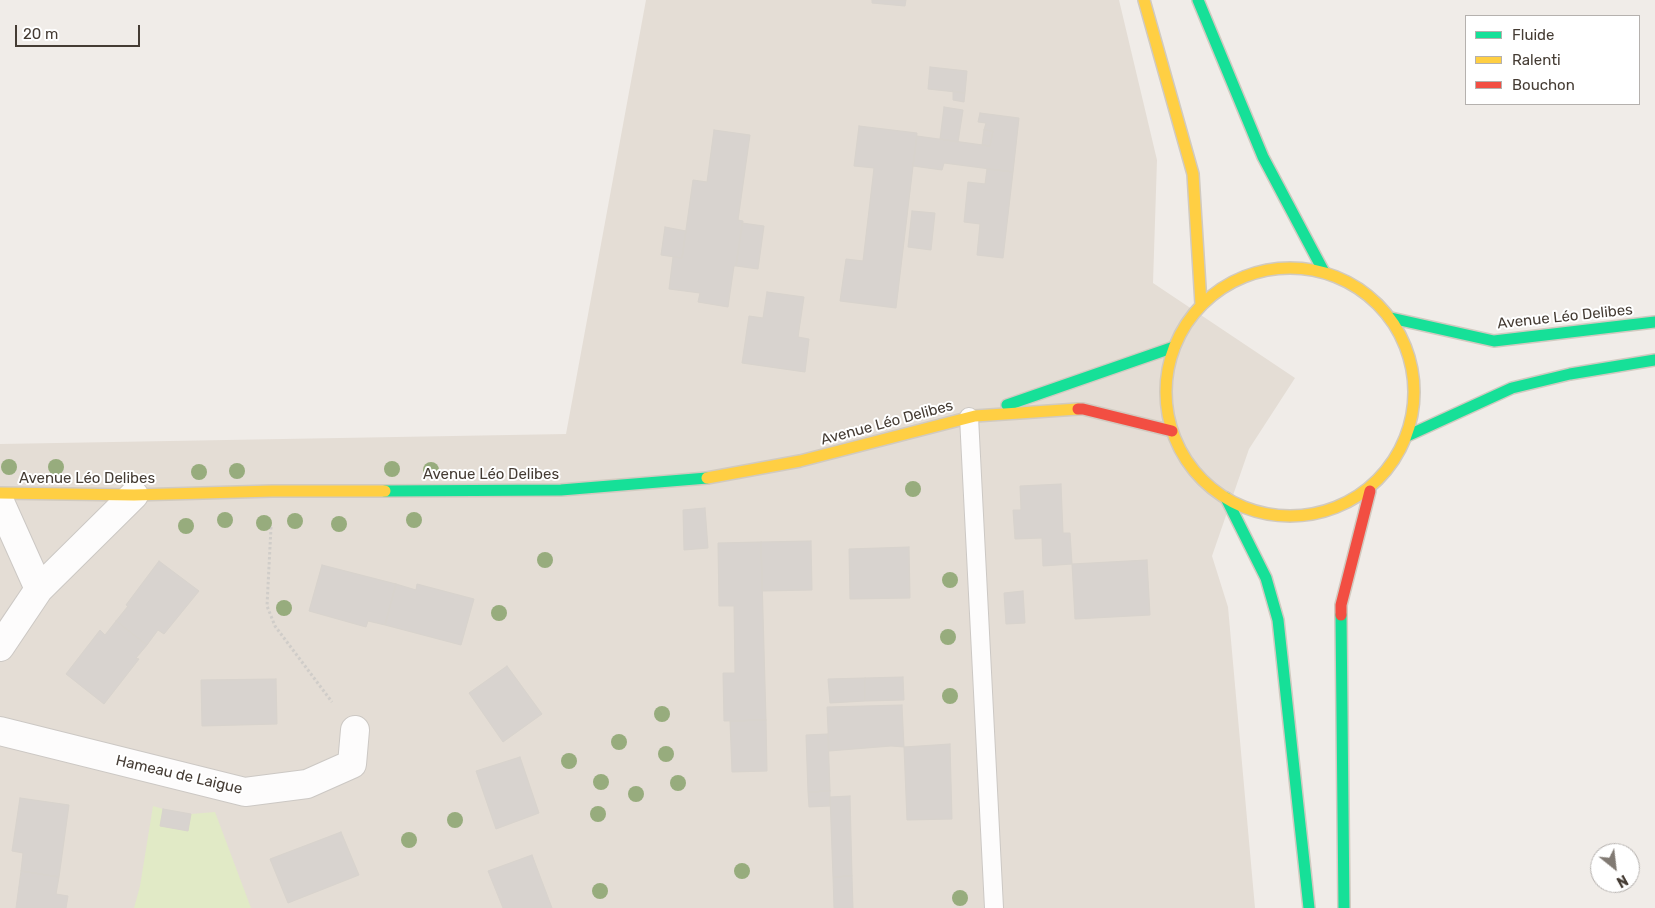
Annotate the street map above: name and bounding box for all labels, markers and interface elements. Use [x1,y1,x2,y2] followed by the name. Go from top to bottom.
[18,15,142,47] scale bar
[1465,15,1640,105] legend
[23,25,58,43] text: 20 m
[1512,26,1554,44] text: Fluide
[1512,51,1561,69] text: Ralenti
[1512,76,1575,94] text: Bouchon
[1496,301,1634,333] street label: Avenue Léo Delibes
[819,397,955,449] street label: Avenue Léo Delibes
[423,466,559,484] street label: Avenue Léo Delibes
[19,470,155,488] street label: Avenue Léo Delibes
[114,752,244,798] street label: Hameau de Laigue
[1590,843,1640,893] north arrow
[1614,871,1631,891] text: N

